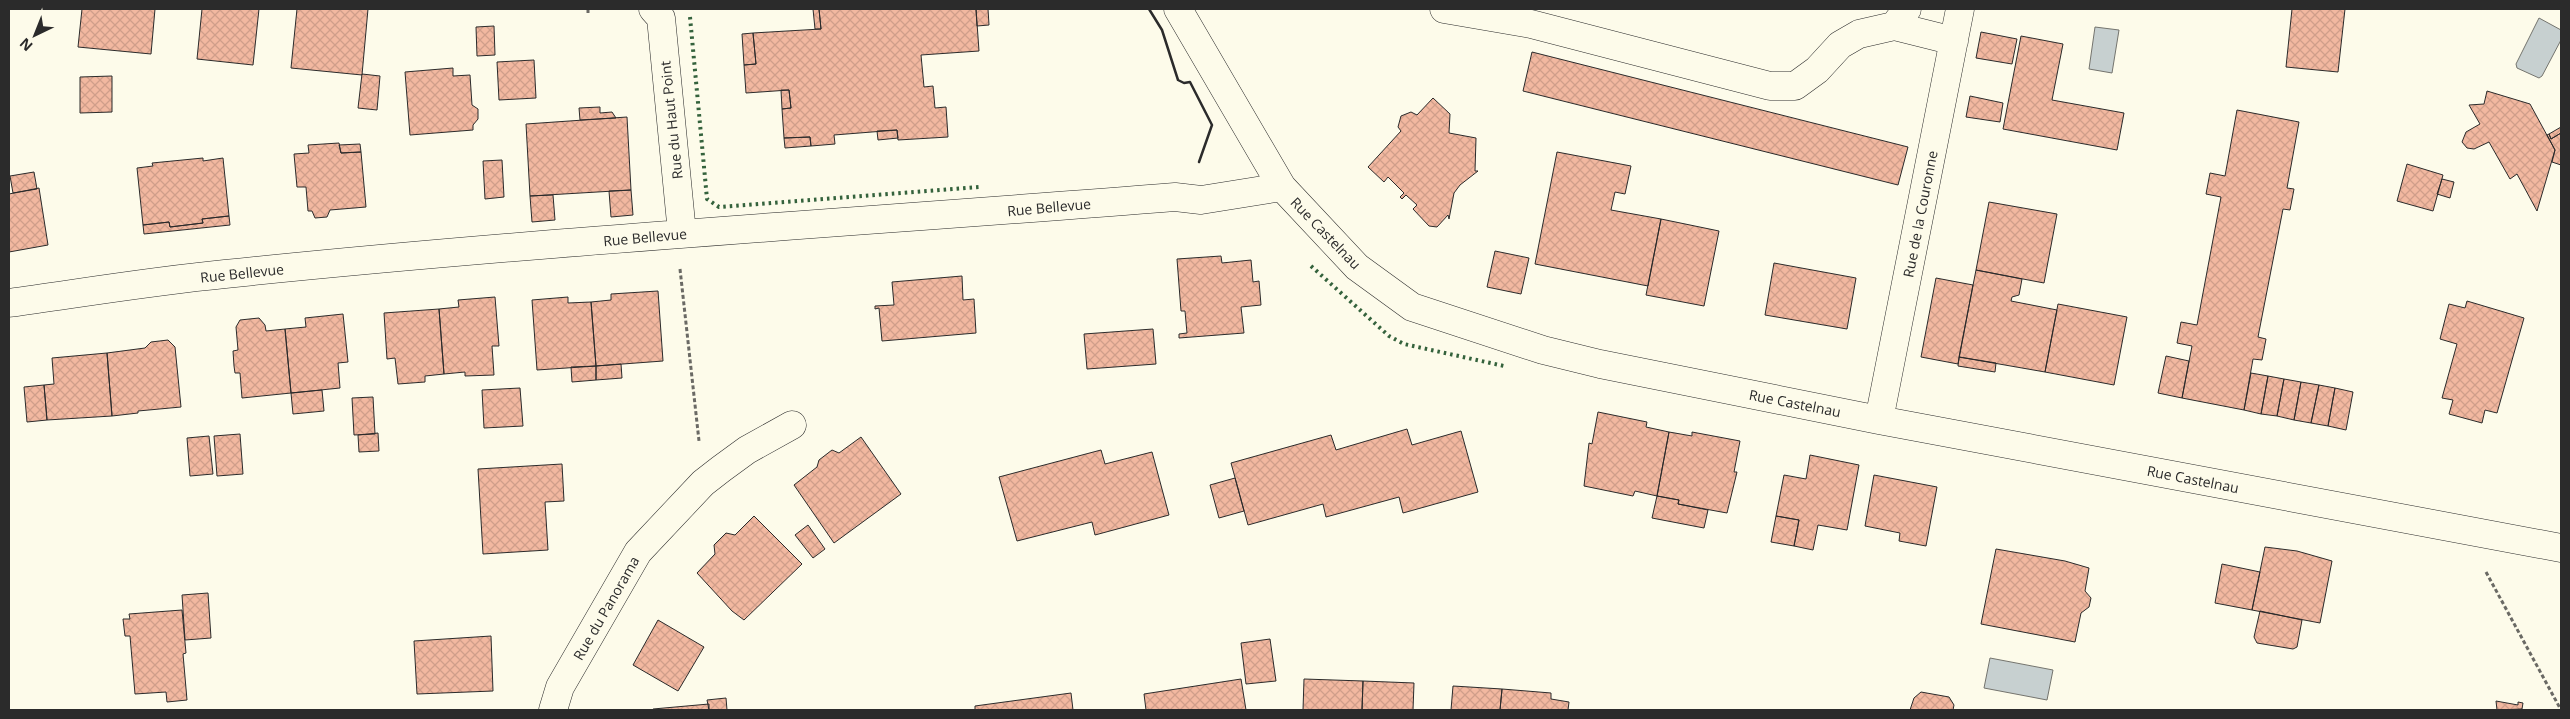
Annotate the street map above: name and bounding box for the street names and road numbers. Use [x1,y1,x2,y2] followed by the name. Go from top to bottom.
[655,60,687,180] street label: Rue du Haut Point
[1898,149,1942,279] street label: Rue de la Couronne
[1287,193,1365,273] street label: Rue Castelnau
[1006,194,1092,220] street label: Rue Bellevue
[602,224,688,250] street label: Rue Bellevue
[199,259,285,287] street label: Rue Bellevue
[1747,385,1843,421] street label: Rue Castelnau
[2145,461,2241,497] street label: Rue Castelnau
[569,553,643,663] street label: Rue du Panorama

